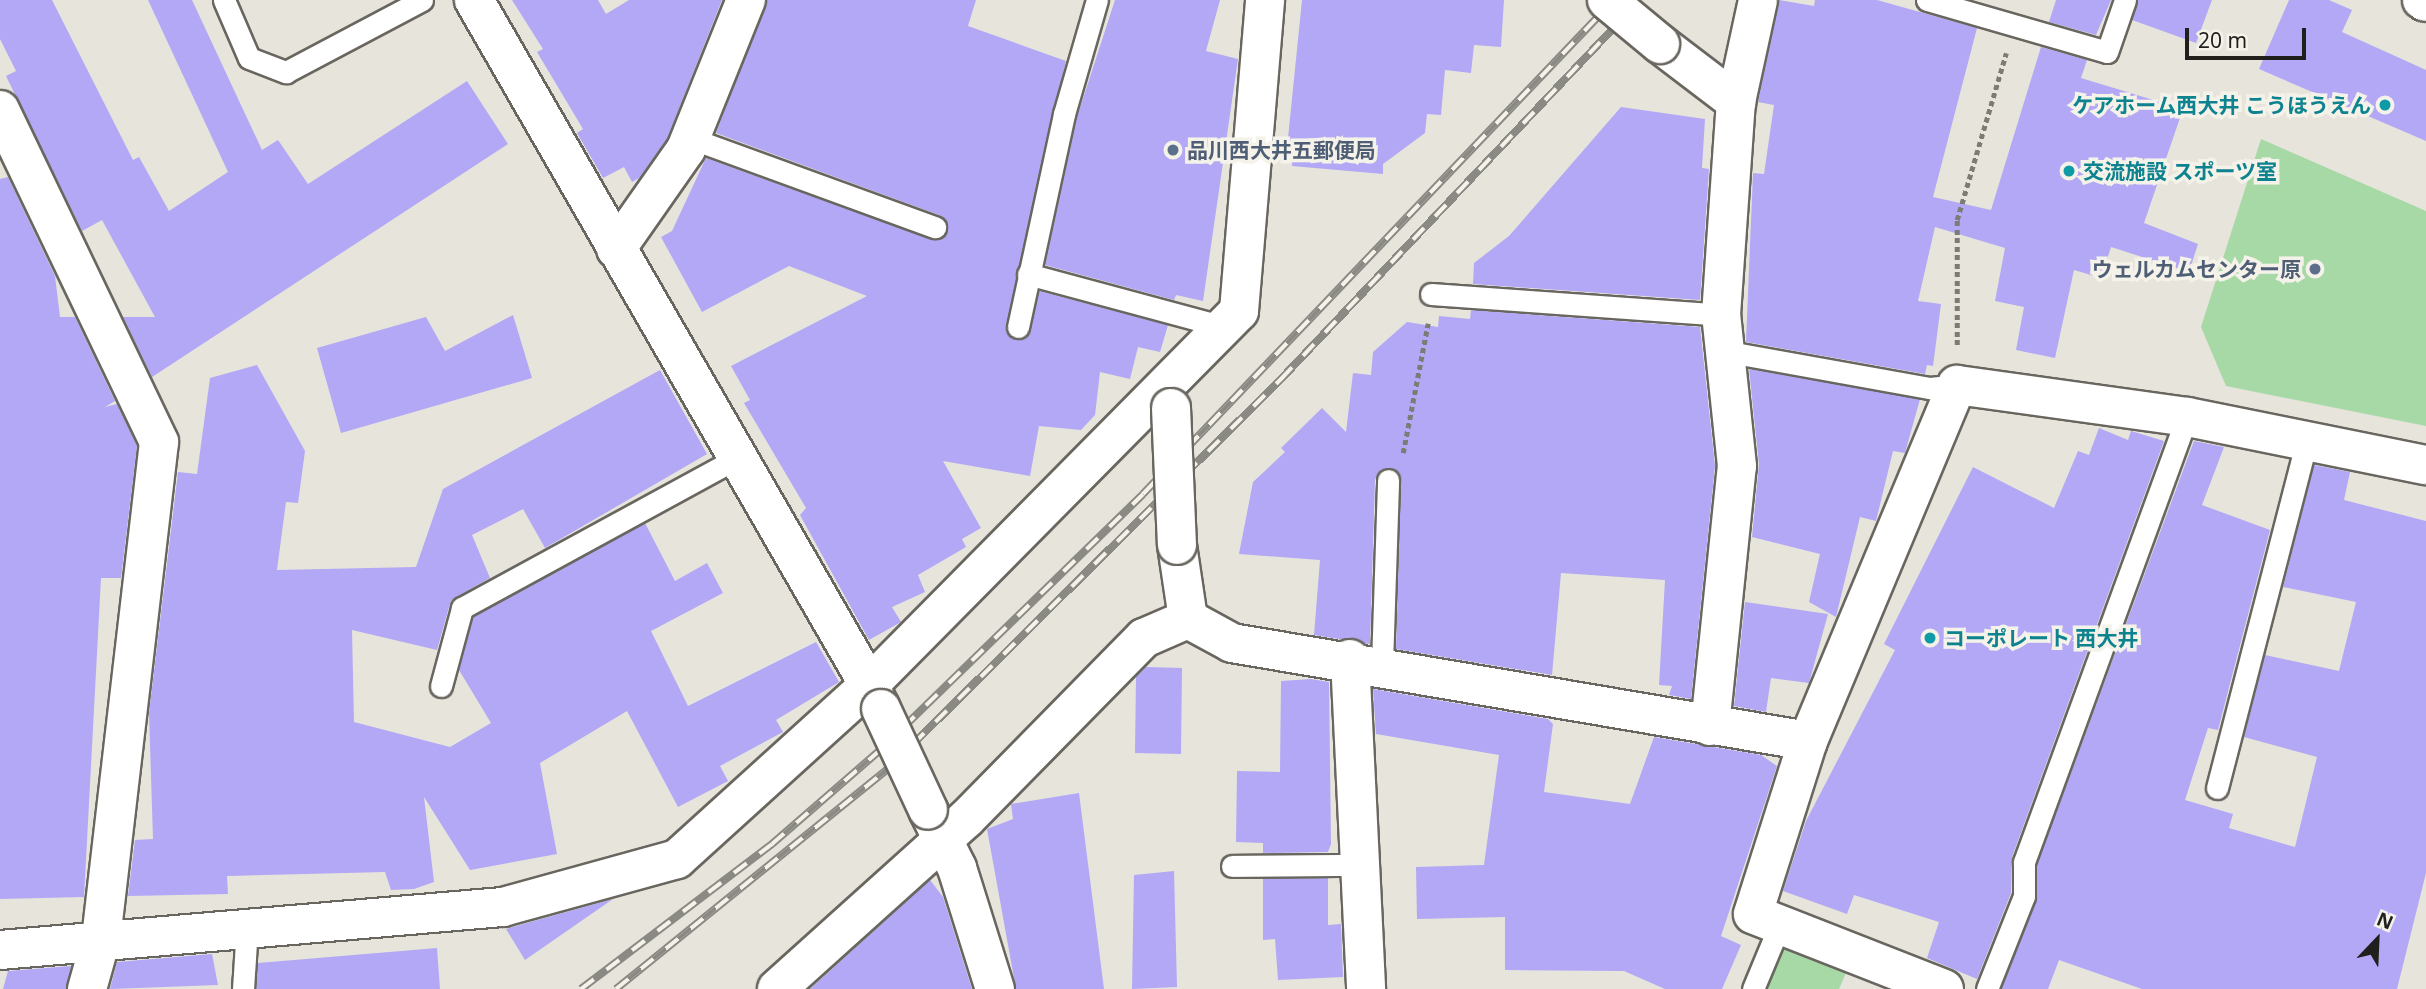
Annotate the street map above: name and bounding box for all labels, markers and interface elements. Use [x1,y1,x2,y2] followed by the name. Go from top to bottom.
[2188,14,2309,58] scale bar
[2198,26,2247,54] text: 20 m
[2072,92,2371,118] place label: ケアホーム西大井 こうほうえん
[2377,97,2393,113] marker: ケアホーム西大井 こうほうえん
[1187,137,1376,163] place label: 品川西大井五郵便局
[1165,142,1181,158] marker: 品川西大井五郵便局
[2083,158,2277,184] place label: 交流施設 スポーツ室
[2061,163,2077,179] marker: 交流施設 スポーツ室
[2091,256,2301,282] place label: ウェルカムセンター原
[2307,261,2323,277] marker: ウェルカムセンター原
[1944,625,2138,651] place label: コーポレート 西大井
[1922,630,1938,646] marker: コーポレート 西大井
[2342,905,2412,975] north arrow
[2373,906,2397,936] text: N

